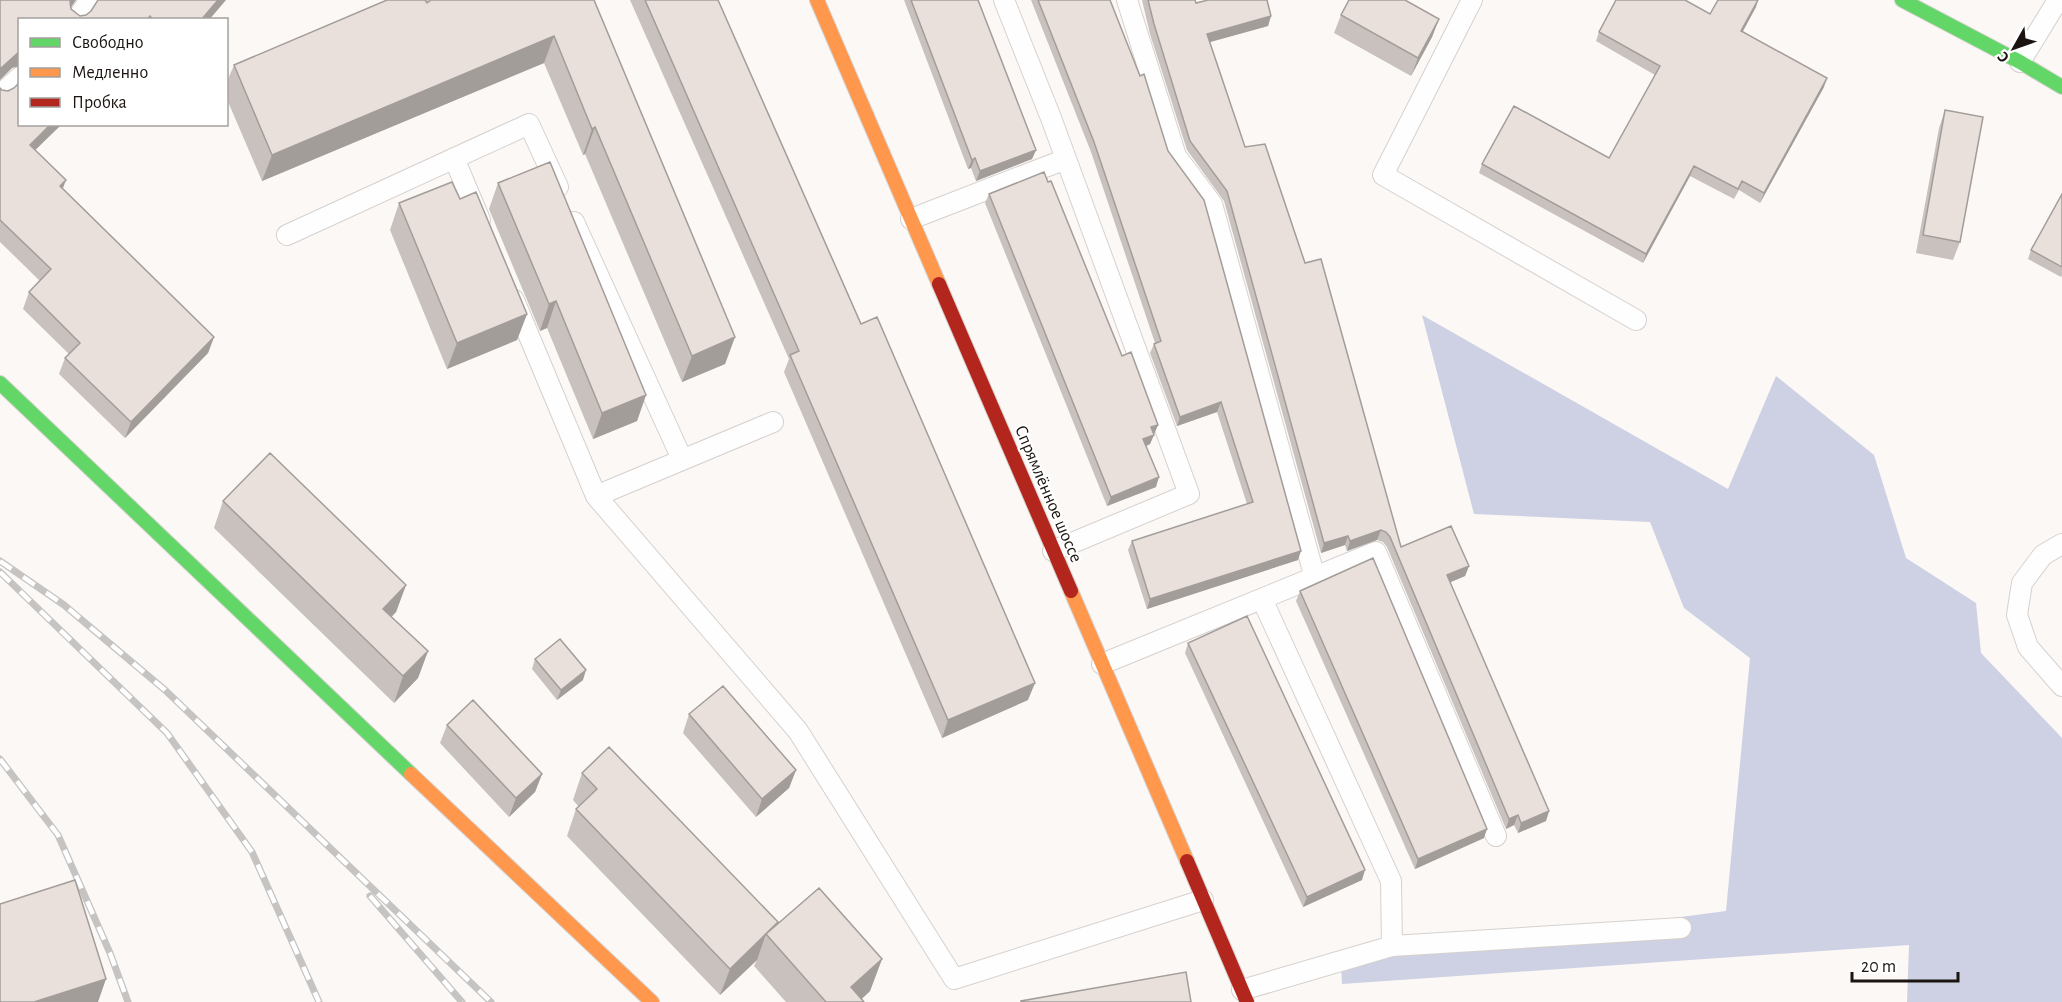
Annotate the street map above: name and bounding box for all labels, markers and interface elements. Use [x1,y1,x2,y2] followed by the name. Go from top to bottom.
[18,18,228,126] legend
[1984,18,2044,78] north arrow
[72,33,144,52] text: Свободно
[1994,48,2012,66] text: С
[72,64,148,82] text: Медленно
[72,93,127,112] text: Пробка
[1011,423,1085,565] street label: Спрямлённое шоссе
[1852,945,1958,983] scale bar
[1861,958,1896,976] text: 20 m

